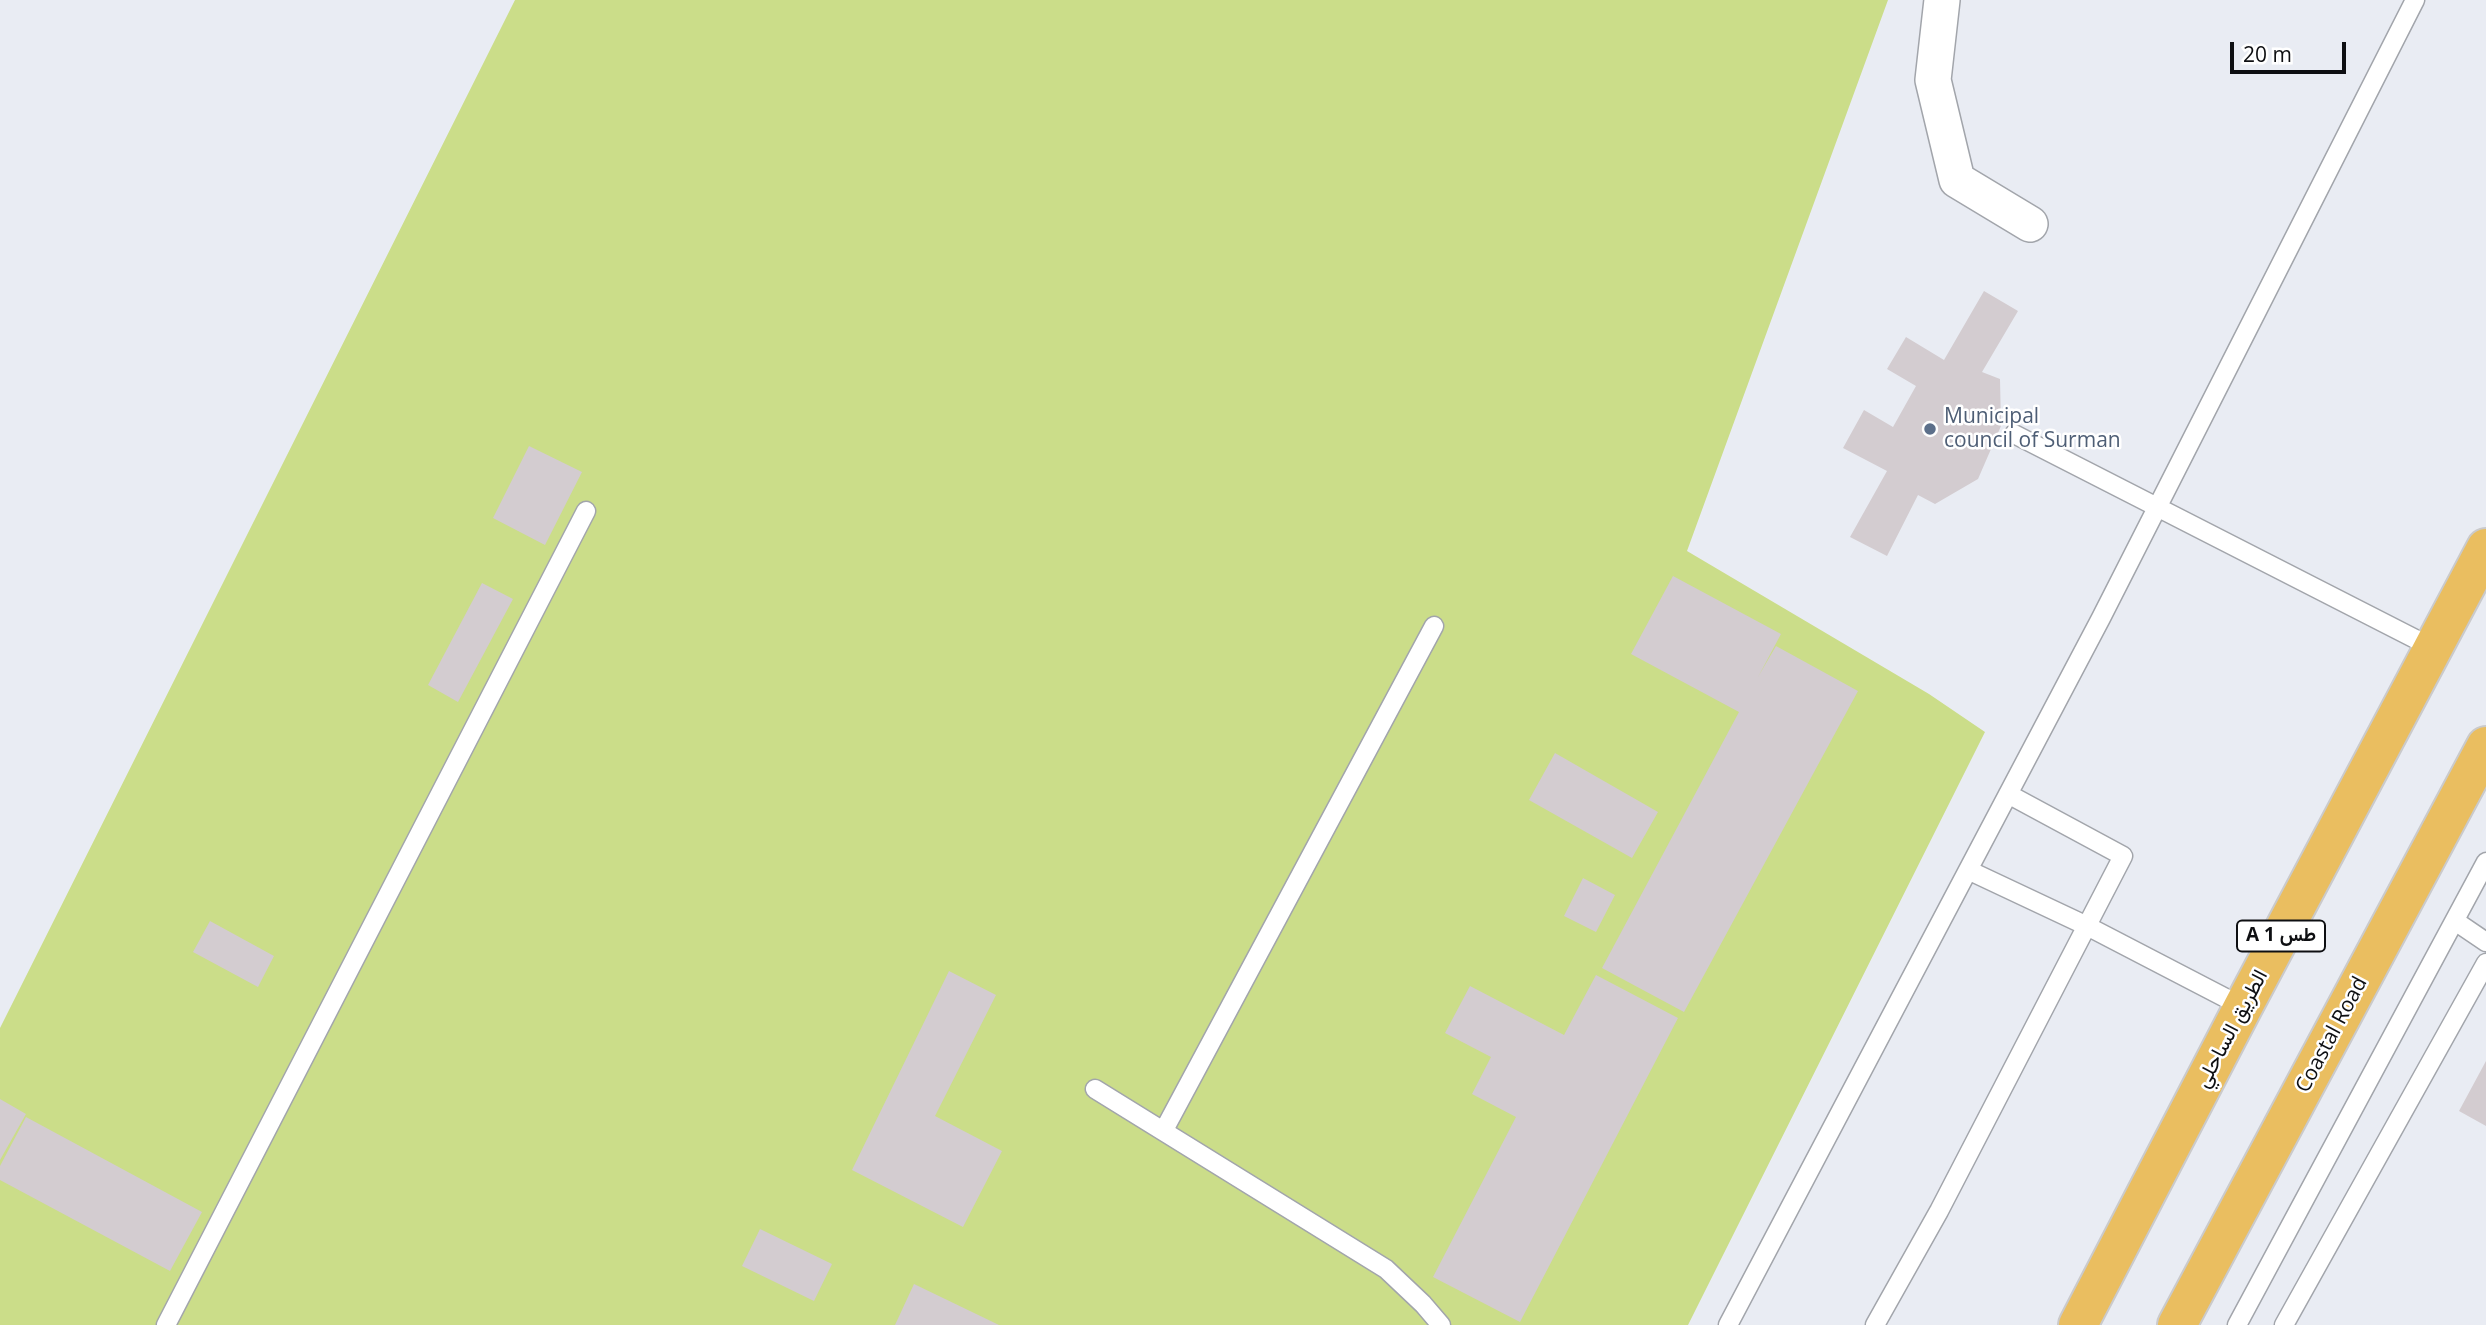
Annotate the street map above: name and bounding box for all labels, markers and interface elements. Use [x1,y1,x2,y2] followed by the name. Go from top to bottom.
[2234,28,2350,72] scale bar
[2243,40,2292,68] text: 20 m
[1944,404,2121,454] place label: Municipal council of Surman
[1922,421,1938,437] marker: Municipal council of Surman
[2237,920,2325,952] road number: A 1 طس
[2190,966,2274,1092] street label: الطريق الساحلي
[2291,973,2373,1097] street label: Coastal Road

